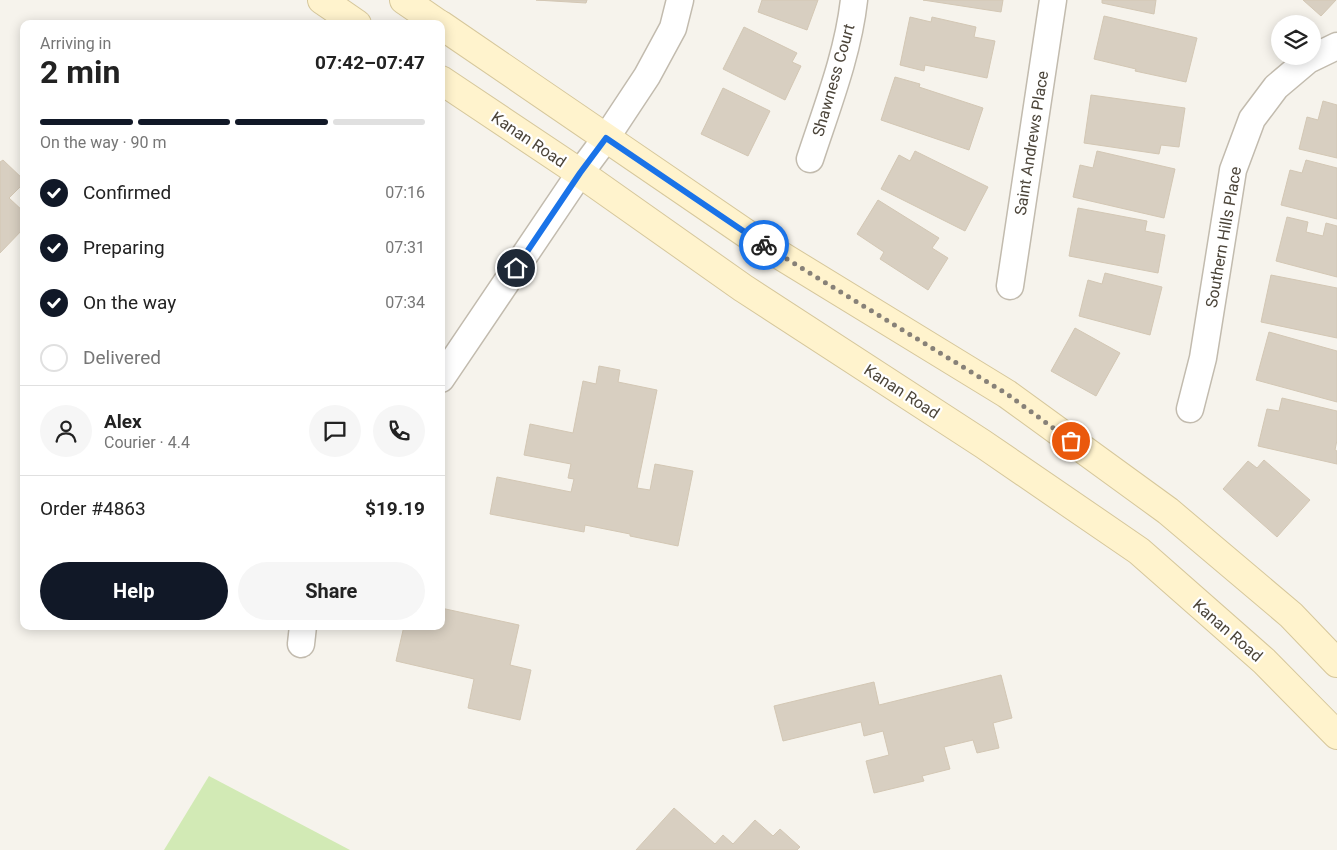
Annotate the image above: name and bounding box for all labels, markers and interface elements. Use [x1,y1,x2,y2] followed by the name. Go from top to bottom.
[1271,15,1321,65] map controls
[1271,15,1321,65] button: layers
[808,22,859,139] street label: Shawness Court
[40,34,111,53] text: Arriving in
[315,51,425,74] text: 07:42–07:47
[40,53,120,91] text: 2 min
[1011,69,1052,217] street label: Saint Andrews Place
[488,108,570,171] street label: Kanan Road
[40,133,167,152] text: On the way · 90 m
[1202,165,1245,309] street label: Southern Hills Place
[40,179,68,207] icon: check
[83,181,171,204] text: Confirmed
[385,183,425,202] text: 07:16
[739,220,789,270] courier
[750,231,778,259] icon: bike
[40,234,68,262] icon: check
[83,236,165,259] text: Preparing
[385,238,425,257] text: 07:31
[495,247,537,289] pin
[502,254,530,282] icon: home
[40,289,68,317] icon: check
[83,291,176,314] text: On the way
[385,293,425,312] text: 07:34
[83,346,161,369] text: Delivered
[861,360,943,423] street label: Kanan Road
[40,405,92,457] button: person
[309,405,361,457] button: chat
[373,405,425,457] button: phone
[104,410,142,433] text: Alex
[1050,420,1092,462] pin
[1057,427,1085,455] icon: bag
[104,433,190,452] text: Courier · 4.4
[40,497,146,520] text: Order #4863
[365,497,425,520] text: $19.19
[40,562,228,620] button: Help
[238,562,425,620] button: Share
[1189,595,1266,666] street label: Kanan Road

